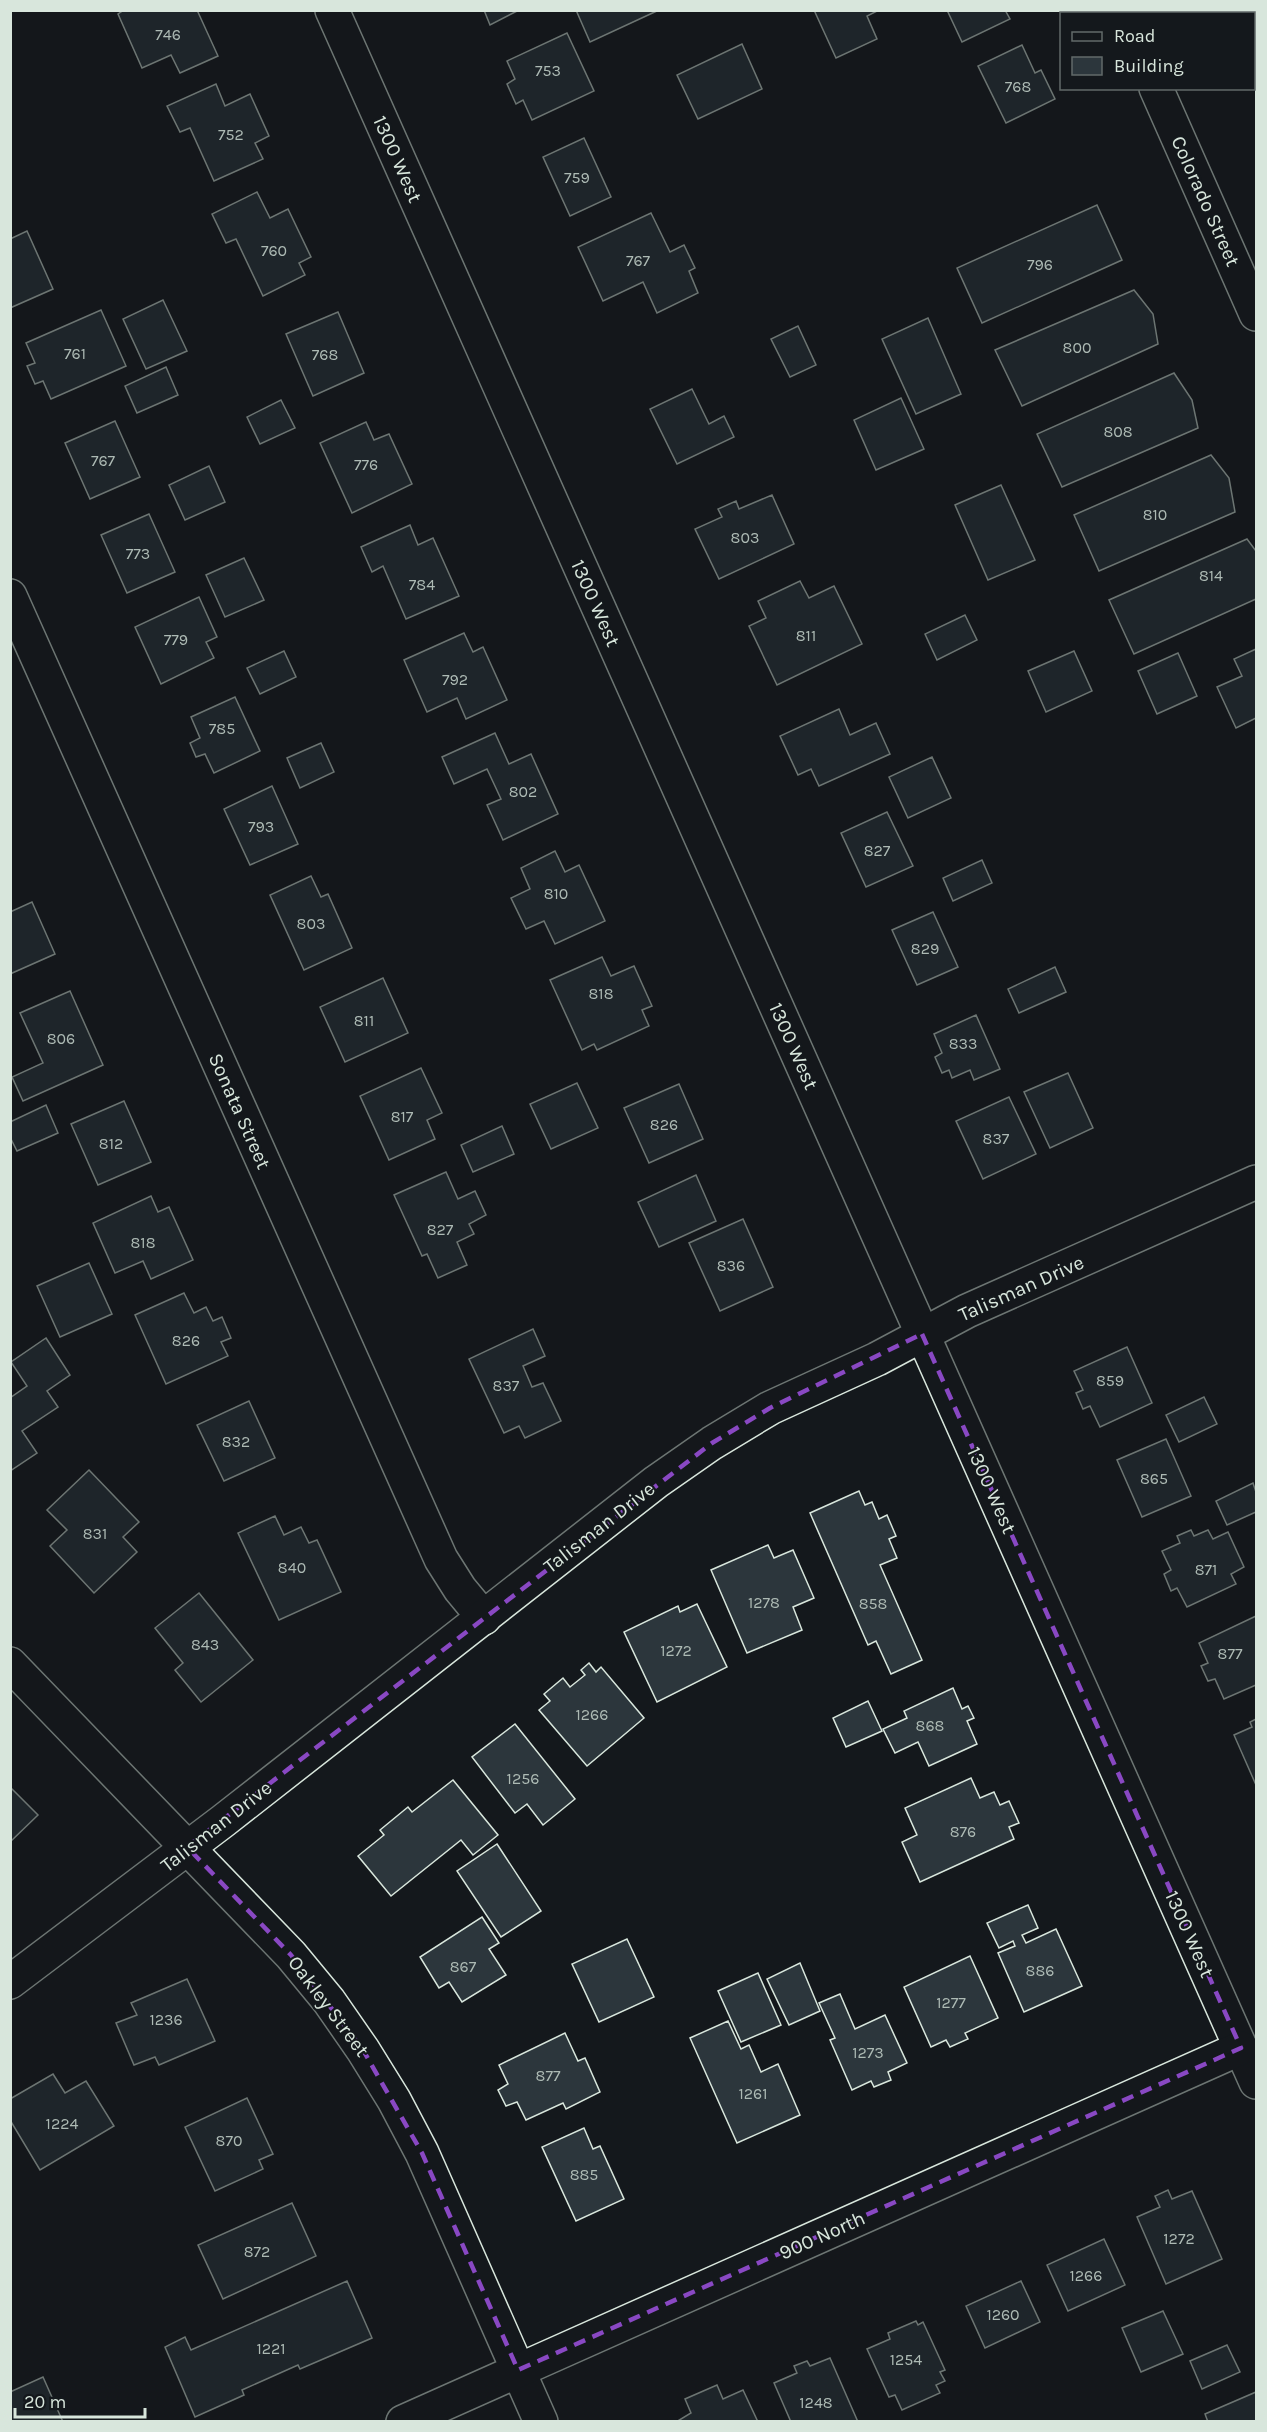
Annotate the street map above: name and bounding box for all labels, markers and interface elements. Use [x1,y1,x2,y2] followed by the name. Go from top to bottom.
[1060,12,1255,90] legend
[155,25,181,44] house number: 746
[1114,25,1155,47] text: Road
[1114,55,1184,77] text: Building
[535,61,561,80] house number: 753
[1005,77,1031,96] house number: 768
[368,112,427,207] street label: 1300 West
[218,125,244,144] house number: 752
[1166,132,1245,270] street label: Colorado Street
[564,168,590,187] house number: 759
[261,241,287,260] house number: 760
[626,251,651,270] house number: 767
[1027,255,1053,274] house number: 796
[1063,338,1091,357] house number: 800
[64,344,86,363] house number: 761
[312,345,338,364] house number: 768
[1103,422,1133,441] house number: 808
[91,451,116,470] house number: 767
[354,455,378,474] house number: 776
[1143,505,1167,524] house number: 810
[731,528,759,547] house number: 803
[126,544,150,563] house number: 773
[566,556,625,651] street label: 1300 West
[1199,566,1223,585] house number: 814
[409,575,435,594] house number: 784
[796,626,816,645] house number: 811
[164,630,188,649] house number: 779
[442,670,468,689] house number: 792
[209,719,235,738] house number: 785
[509,782,537,801] house number: 802
[248,817,274,836] house number: 793
[864,841,891,860] house number: 827
[544,884,568,903] house number: 810
[297,914,325,933] house number: 803
[911,939,939,958] house number: 829
[589,984,613,1003] house number: 818
[764,999,823,1094] street label: 1300 West
[354,1011,374,1030] house number: 811
[47,1029,75,1048] house number: 806
[949,1034,977,1053] house number: 833
[204,1050,276,1173] street label: Sonata Street
[391,1107,414,1126] house number: 817
[650,1115,678,1134] house number: 826
[983,1129,1010,1148] house number: 837
[99,1134,123,1153] house number: 812
[427,1220,454,1239] house number: 827
[131,1233,155,1252] house number: 818
[955,1251,1087,1326] street label: Talisman Drive
[717,1256,745,1275] house number: 836
[172,1331,200,1350] house number: 826
[1096,1371,1124,1390] house number: 859
[493,1376,520,1395] house number: 837
[222,1432,250,1451] house number: 832
[962,1443,1021,1538] street label: 1300 West
[1140,1469,1168,1488] house number: 865
[539,1477,659,1578] street label: Talisman Drive
[83,1524,107,1543] house number: 831
[278,1558,306,1577] house number: 840
[1195,1560,1217,1579] house number: 871
[748,1593,780,1612] house number: 1278
[859,1594,887,1613] house number: 858
[191,1635,219,1654] house number: 843
[660,1641,692,1660] house number: 1272
[1218,1644,1243,1663] house number: 877
[576,1705,608,1724] house number: 1266
[916,1716,944,1735] house number: 868
[507,1769,539,1788] house number: 1256
[156,1776,276,1877] street label: Talisman Drive
[950,1822,976,1841] house number: 876
[1160,1887,1219,1982] street label: 1300 West
[283,1951,374,2062] street label: Oakley Street
[450,1957,477,1976] house number: 867
[1026,1961,1054,1980] house number: 886
[936,1993,966,2012] house number: 1277
[149,2010,183,2029] house number: 1236
[852,2043,884,2062] house number: 1273
[536,2066,561,2085] house number: 877
[738,2084,768,2103] house number: 1261
[46,2114,78,2133] house number: 1224
[216,2131,242,2150] house number: 870
[570,2165,598,2184] house number: 885
[776,2206,869,2265] street label: 900 North
[1163,2229,1195,2248] house number: 1272
[244,2242,270,2261] house number: 872
[1070,2266,1102,2285] house number: 1266
[986,2305,1020,2324] house number: 1260
[256,2339,286,2358] house number: 1221
[890,2350,922,2369] house number: 1254
[15,2381,146,2419] scale bar
[24,2391,66,2413] text: 20 m
[799,2393,833,2412] house number: 1248

